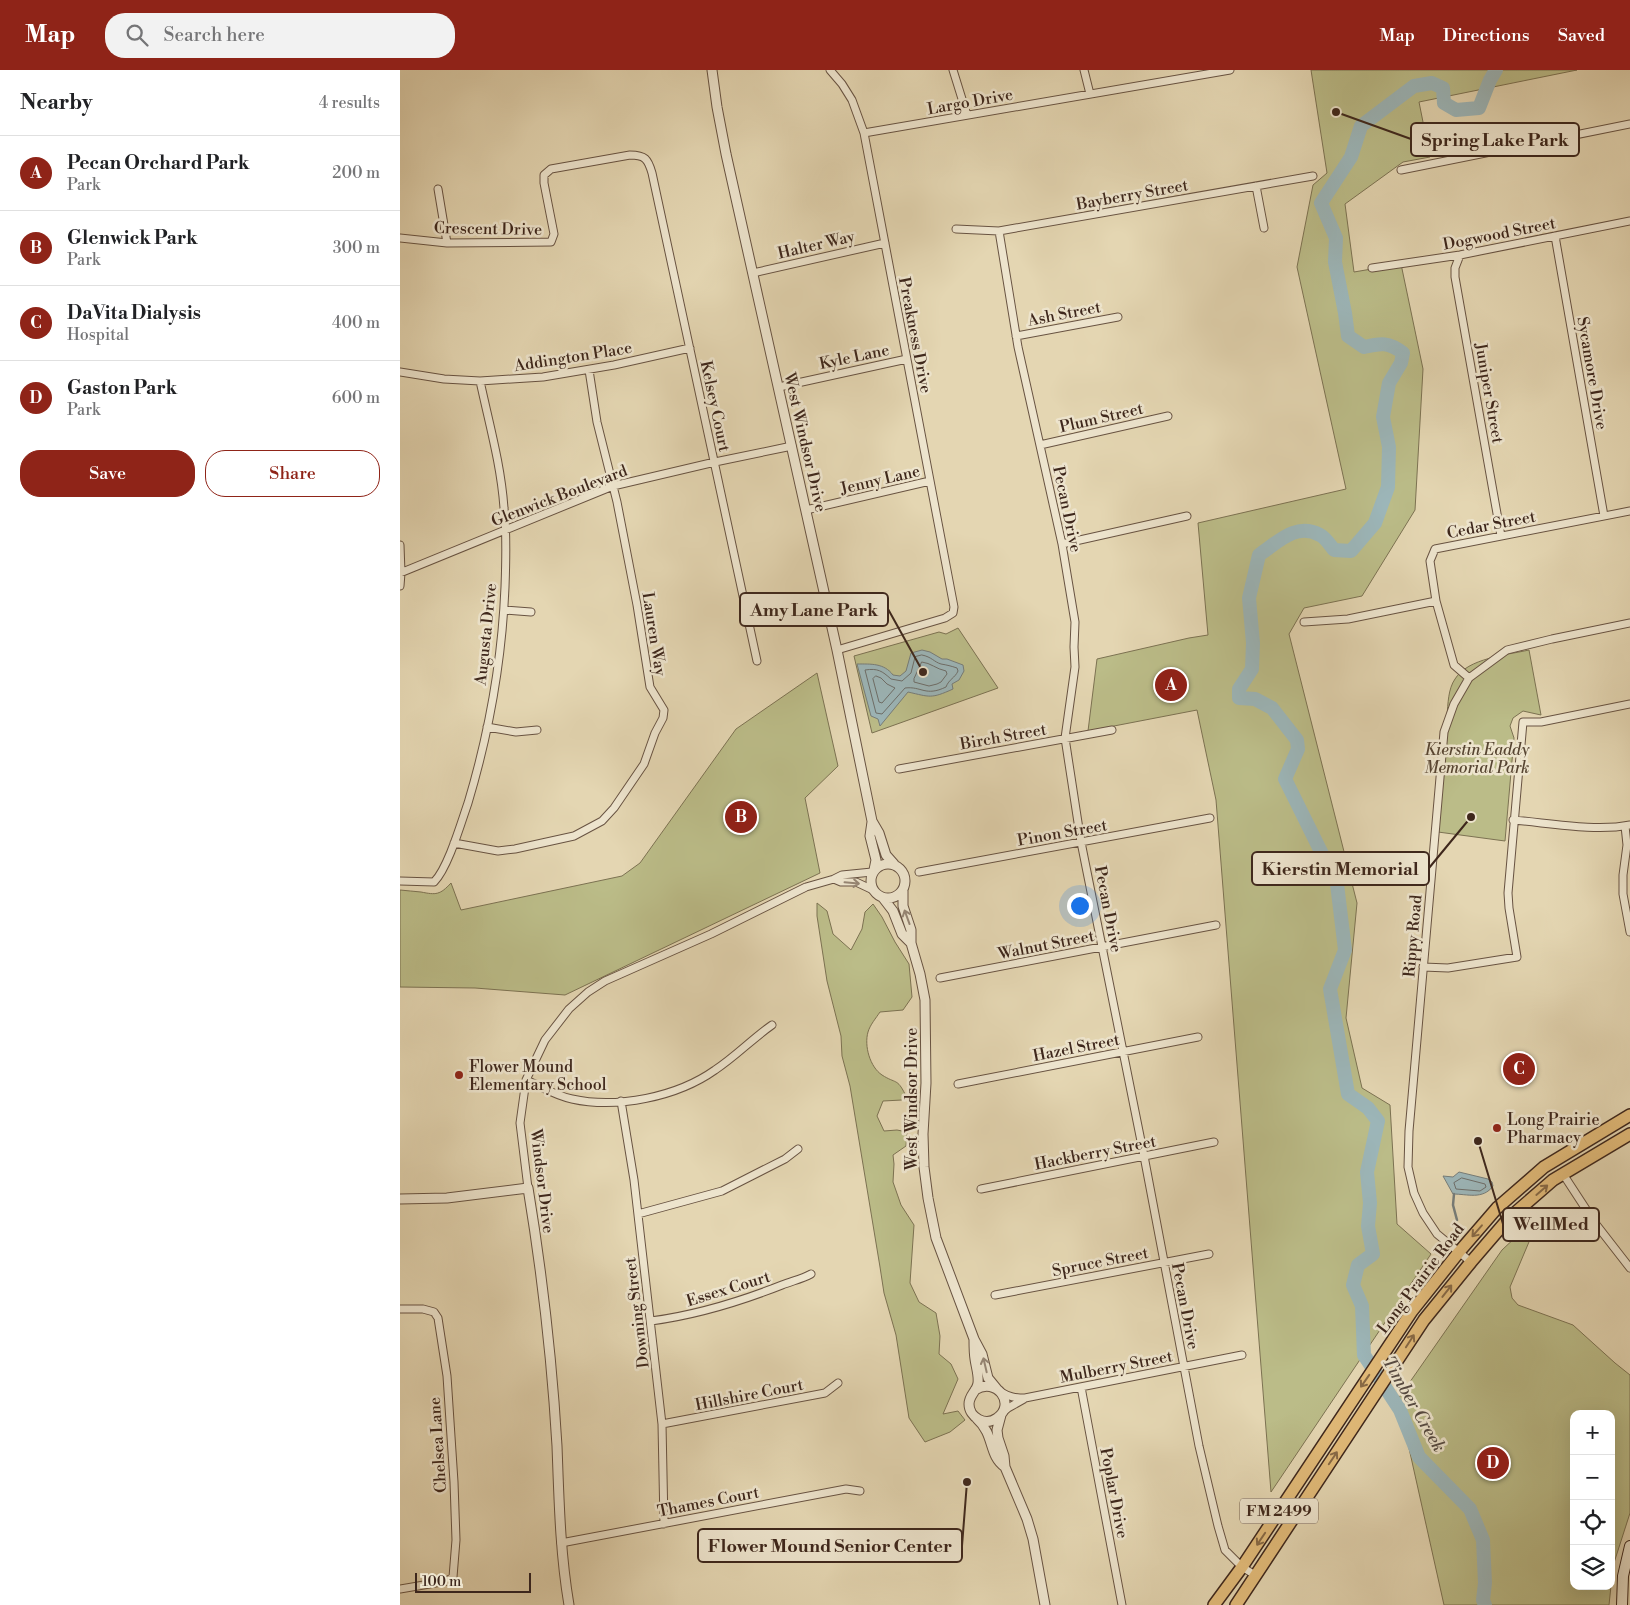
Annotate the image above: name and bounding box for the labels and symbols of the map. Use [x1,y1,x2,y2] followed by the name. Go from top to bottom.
[926,85,1015,119] street label: Largo Drive
[1411,123,1579,156] callout: Spring Lake Park
[1421,129,1570,152] text: Spring Lake Park
[1074,175,1190,215] street label: Bayberry Street
[1441,213,1558,255] street label: Dogwood Street
[434,218,542,240] street label: Crescent Drive
[776,226,857,264] street label: Halter Way
[894,275,936,395] street label: Preakness Drive
[1025,297,1103,331] street label: Ash Street
[1572,315,1612,431] street label: Sycamore Drive
[512,338,634,376] street label: Addington Place
[817,340,891,374] street label: Kyle Lane
[1470,340,1508,445] street label: Juniper Street
[696,359,735,454] street label: Kelsey Court
[779,370,831,514] street label: West Windsor Drive
[1057,399,1145,437] street label: Plum Street
[488,461,630,531] street label: Glenwick Boulevard
[837,461,922,499] street label: Jenny Lane
[1048,464,1086,554] street label: Pecan Drive
[1445,507,1538,543] street label: Cedar Street
[471,582,501,687] street label: Augusta Drive
[638,591,671,678] street label: Lauren Way
[740,593,888,626] callout: Amy Lane Park
[749,599,879,622] text: Amy Lane Park
[1155,666,1187,704] pin: A
[957,719,1048,755] street label: Birch Street
[1424,740,1530,778] park label: Kierstin Eaddy Memorial Park
[725,798,757,836] pin: B
[1016,815,1109,851] street label: Pinon Street
[1252,852,1429,885] callout: Kierstin Memorial
[1261,858,1419,881] text: Kierstin Memorial
[1090,864,1126,954] street label: Pecan Drive
[843,878,859,888] one-way arrow
[1067,893,1093,919] your location
[1399,894,1427,978] street label: Rippy Road
[902,910,911,925] one-way arrow
[995,926,1096,964] street label: Walnut Street
[902,1028,922,1171] street label: West Windsor Drive
[1031,1030,1122,1066] street label: Hazel Street
[1503,1050,1535,1088] pin: C
[469,1057,607,1095] place label: Flower Mound Elementary School
[453,1069,465,1081] marker: Flower Mound Elementary School
[1507,1110,1599,1148] place label: Long Prairie Pharmacy
[1491,1122,1503,1134] marker: Long Prairie Pharmacy
[526,1127,558,1234] street label: Windsor Drive
[1033,1131,1158,1175] street label: Hackberry Street
[1535,1184,1548,1196] one-way arrow
[1503,1208,1599,1241] callout: WellMed
[1512,1213,1589,1236] text: WellMed
[1373,1220,1469,1338] street label: Long Prairie Road
[1471,1224,1482,1237] one-way arrow
[1050,1243,1150,1281] street label: Spruce Street
[620,1256,654,1369] street label: Downing Street
[1167,1261,1203,1351] street label: Pecan Drive
[684,1267,773,1311] street label: Essex Court
[1442,1285,1453,1298] one-way arrow
[1405,1335,1415,1349] one-way arrow
[1058,1346,1175,1388] street label: Mulberry Street
[1377,1352,1450,1456] water label: Timber Creek
[980,1357,989,1373] one-way arrow
[1360,1374,1370,1388] one-way arrow
[693,1375,805,1415] street label: Hillshire Court
[425,1396,451,1494] street label: Chelsea Lane
[1477,1444,1509,1482] pin: D
[1095,1446,1133,1540] street label: Poplar Drive
[1328,1452,1338,1466] one-way arrow
[656,1482,761,1522] street label: Thames Court
[1240,1498,1318,1524] road number: FM 2499
[698,1529,962,1562] callout: Flower Mound Senior Center
[1255,1532,1266,1546] one-way arrow
[708,1535,952,1558] text: Flower Mound Senior Center
[415,1570,531,1593] scale bar

